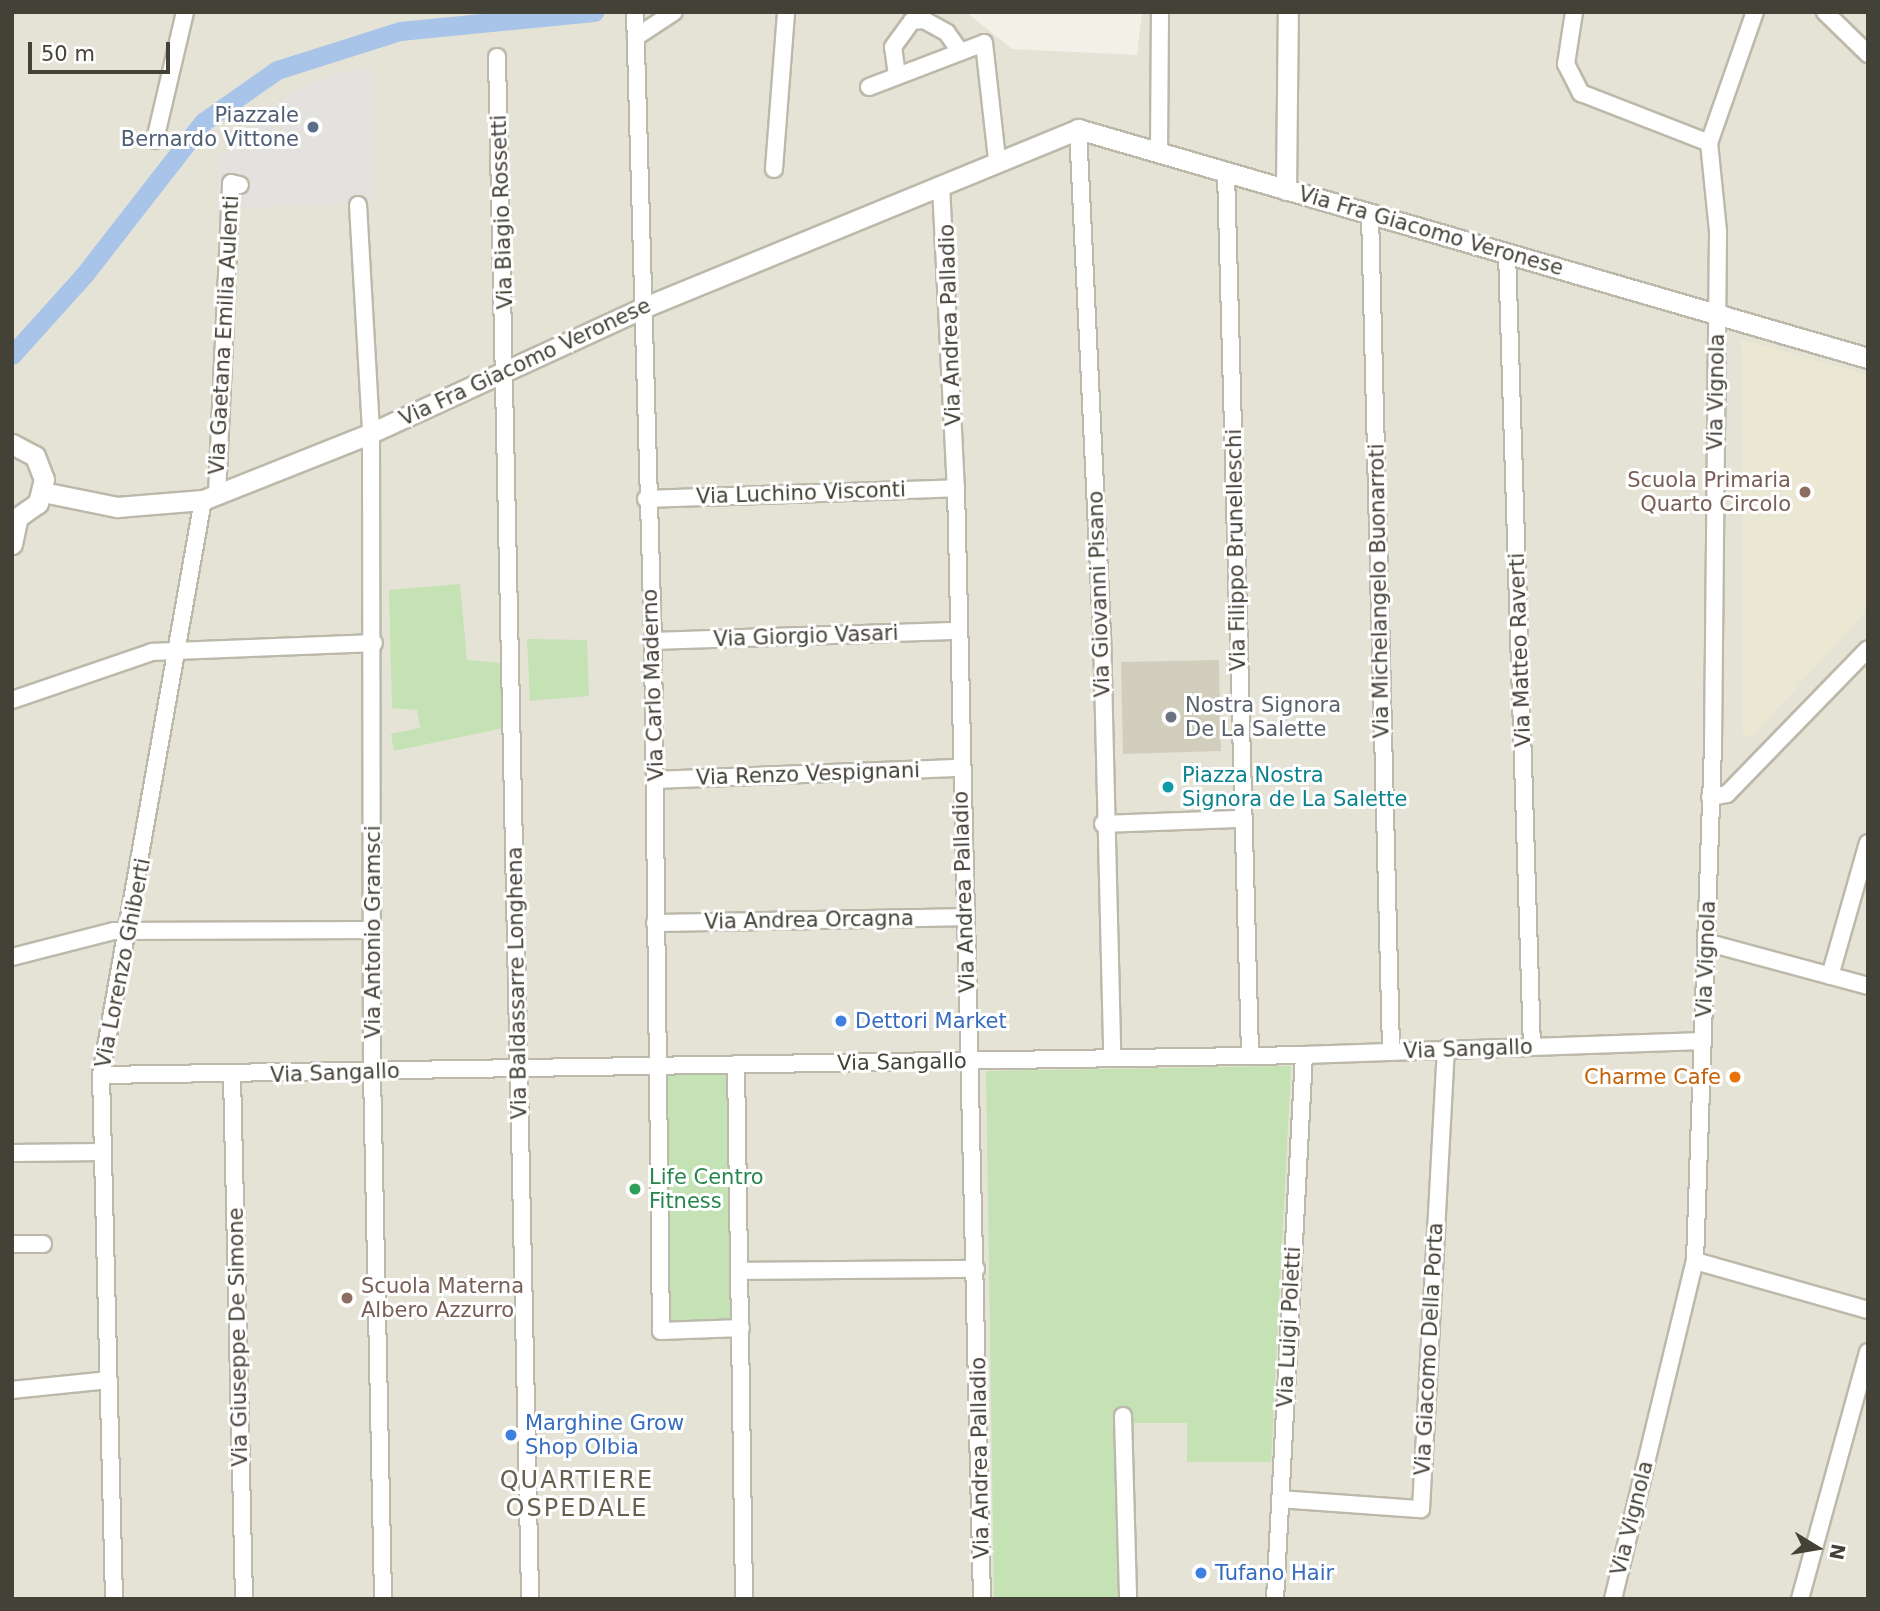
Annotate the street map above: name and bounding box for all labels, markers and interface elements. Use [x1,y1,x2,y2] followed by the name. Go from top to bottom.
[32,28,173,72] scale bar
[41,42,95,66] text: 50 m
[121,102,299,152] place label: Piazzale Bernardo Vittone
[486,114,518,310] street label: Via Biagio Rossetti
[305,119,321,135] marker: Piazzale Bernardo Vittone
[1296,181,1566,281] street label: Via Fra Giacomo Veronese
[204,195,244,475] street label: Via Gaetana Emilia Aulenti
[934,224,966,426] street label: Via Andrea Palladio
[395,293,655,431] street label: Via Fra Giacomo Veronese
[1702,333,1730,451] street label: Via Vignola
[1221,429,1251,671] street label: Via Filippo Brunelleschi
[1364,443,1394,739] street label: Via Michelangelo Buonarroti
[1627,467,1791,517] place label: Scuola Primaria Quarto Circolo
[696,477,906,509] street label: Via Luchino Visconti
[1797,484,1813,500] marker: Scuola Primaria Quarto Circolo
[1083,490,1115,698] street label: Via Giovanni Pisano
[1504,553,1536,747] street label: Via Matteo Raverti
[637,588,669,782] street label: Via Carlo Maderno
[713,620,899,652] street label: Via Giorgio Vasari
[1185,692,1341,742] place label: Nostra Signora De La Salette
[1163,709,1179,725] marker: Nostra Signora De La Salette
[696,757,920,791] street label: Via Renzo Vespignani
[1182,762,1407,812] place label: Piazza Nostra Signora de La Salette
[1160,779,1176,795] marker: Piazza Nostra Signora de La Salette
[948,791,980,993] street label: Via Andrea Palladio
[360,825,386,1039] street label: Via Antonio Gramsci
[502,847,532,1119] street label: Via Baldassarre Longhena
[90,856,156,1070] street label: Via Lorenzo Ghiberti
[1691,900,1721,1018] street label: Via Vignola
[704,906,914,934] street label: Via Andrea Orcagna
[855,1008,1007,1034] place label: Dettori Market
[833,1013,849,1029] marker: Dettori Market
[1403,1034,1533,1064] street label: Via Sangallo
[837,1048,967,1076] street label: Via Sangallo
[270,1058,400,1088] street label: Via Sangallo
[1584,1064,1721,1090] place label: Charme Cafe
[1727,1069,1743,1085] marker: Charme Cafe
[649,1164,764,1214] place label: Life Centro Fitness
[627,1181,643,1197] marker: Life Centro Fitness
[223,1207,253,1467] street label: Via Giuseppe De Simone
[1410,1222,1448,1476] street label: Via Giacomo Della Porta
[1272,1246,1306,1408] street label: Via Luigi Poletti
[361,1273,524,1323] place label: Scuola Materna Albero Azzurro
[339,1290,355,1306] marker: Scuola Materna Albero Azzurro
[966,1357,994,1559] street label: Via Andrea Palladio
[525,1410,684,1460] place label: Marghine Grow Shop Olbia
[503,1427,519,1443] marker: Marghine Grow Shop Olbia
[1606,1458,1658,1578] street label: Via Vignola
[501,1467,653,1523] district label: QUARTIERE OSPEDALE
[1782,1513,1852,1583] north arrow
[1825,1542,1850,1562] text: N
[1215,1560,1334,1586] place label: Tufano Hair
[1193,1565,1209,1581] marker: Tufano Hair

